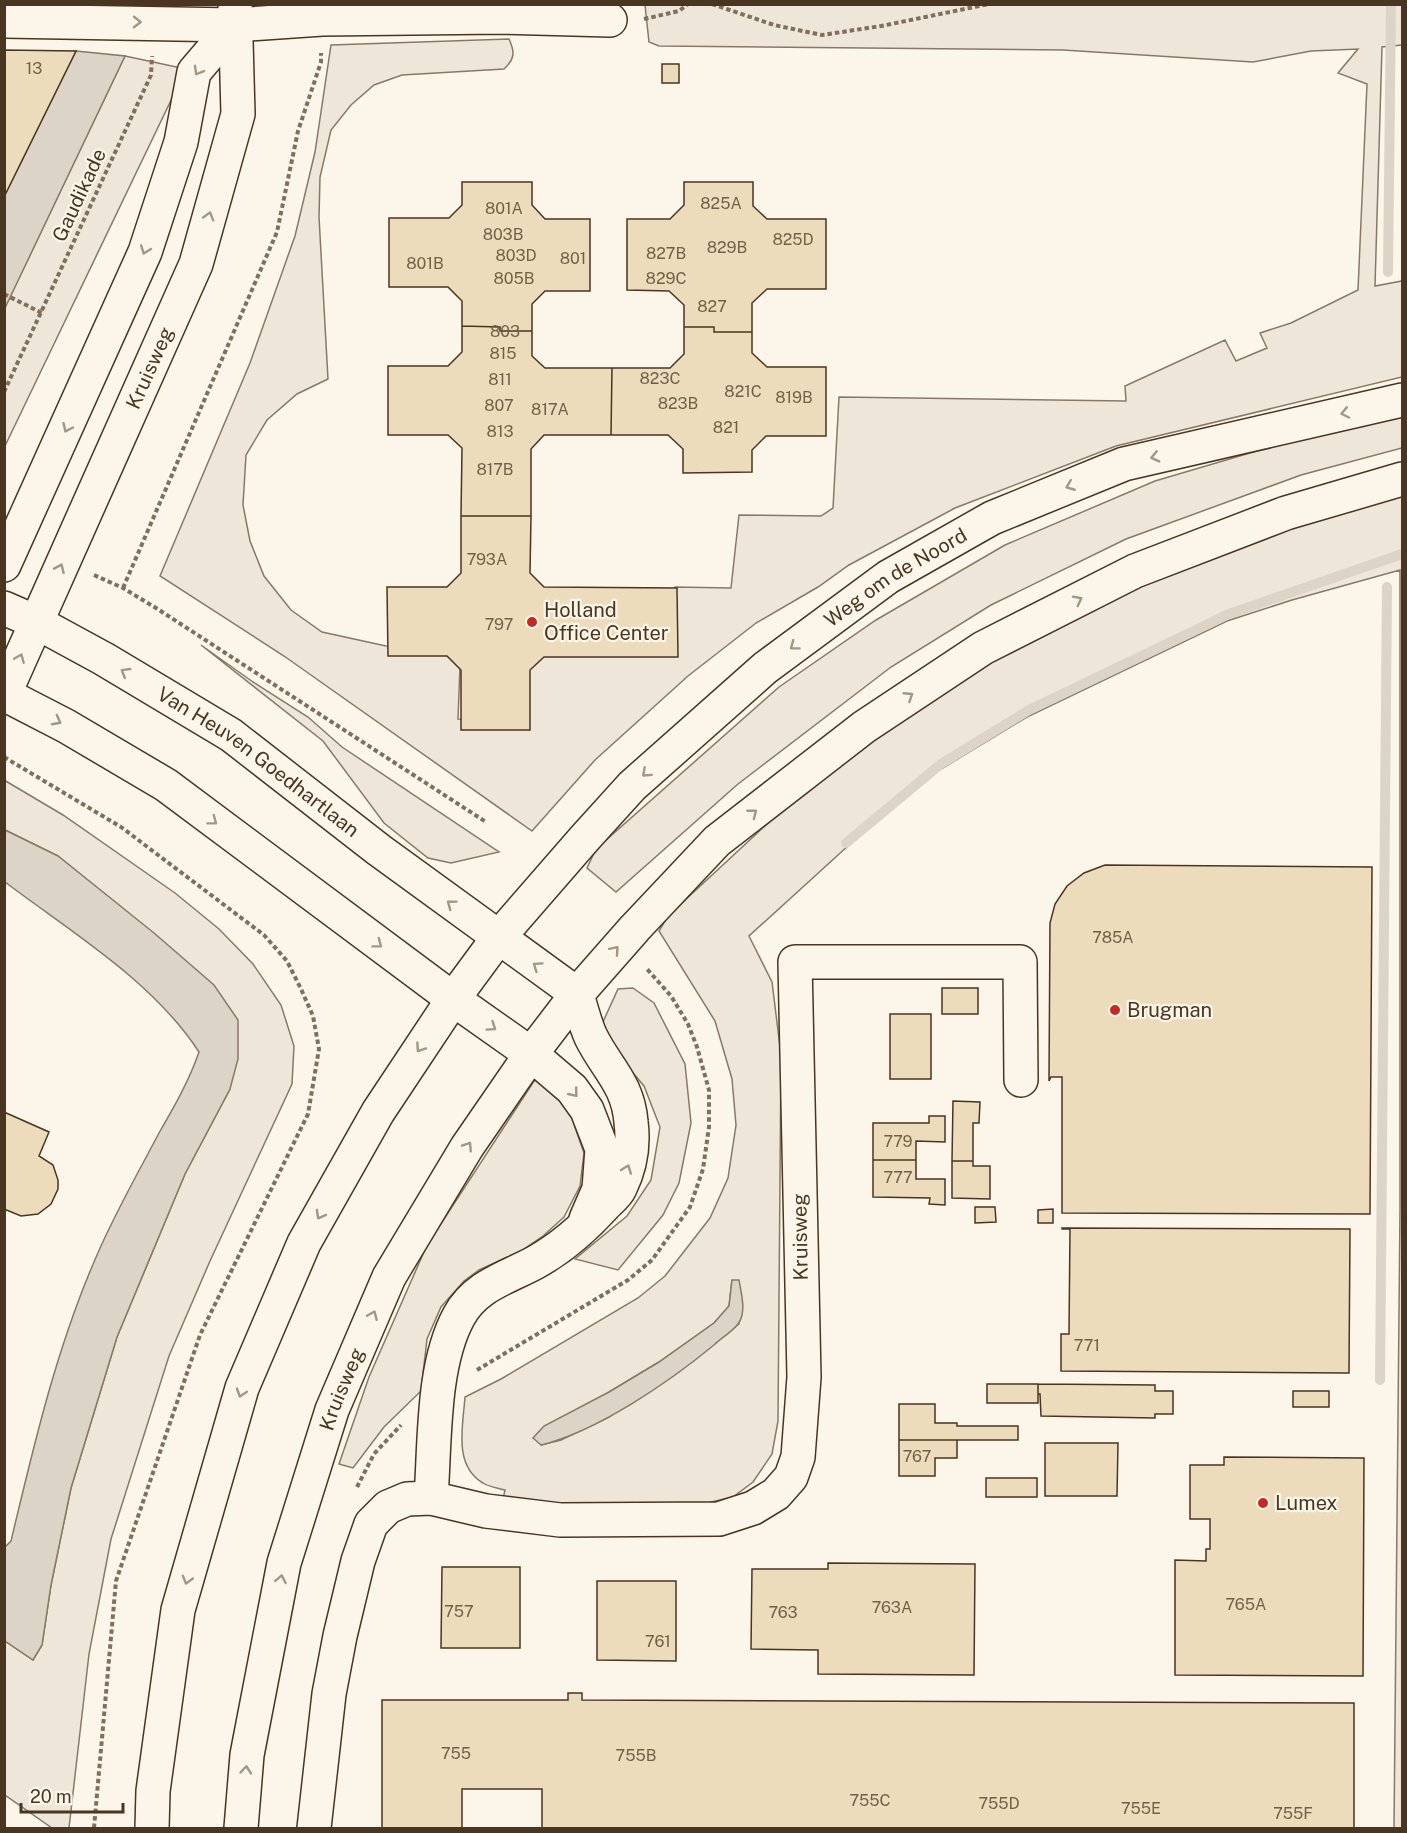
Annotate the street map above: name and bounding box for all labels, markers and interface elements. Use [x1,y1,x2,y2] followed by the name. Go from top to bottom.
[132,16,141,29] one-way arrow
[26,59,42,78] house number: 13
[194,65,205,75] one-way arrow
[47,145,111,245] street label: Gaudikade
[700,194,742,213] house number: 825A
[485,199,523,218] house number: 801A
[202,211,214,222] one-way arrow
[483,225,523,244] house number: 803B
[772,230,814,249] house number: 825D
[707,238,747,257] house number: 829B
[140,244,153,254] one-way arrow
[646,244,686,263] house number: 827B
[495,246,537,265] house number: 803D
[560,249,586,268] house number: 801
[406,254,444,273] house number: 801B
[493,269,535,288] house number: 805B
[646,269,686,288] house number: 829C
[697,297,727,316] house number: 827
[490,322,520,341] house number: 803
[121,323,178,413] street label: Kruisweg
[489,344,517,363] house number: 815
[640,369,681,388] house number: 823C
[488,370,512,389] house number: 811
[724,382,762,401] house number: 821C
[775,388,813,407] house number: 819B
[658,394,698,413] house number: 823B
[484,396,514,415] house number: 807
[531,400,569,419] house number: 817A
[1341,405,1351,418] one-way arrow
[713,418,739,437] house number: 821
[62,422,74,433] one-way arrow
[487,422,513,441] house number: 813
[1151,449,1161,462] one-way arrow
[476,460,514,479] house number: 817B
[1066,479,1077,491] one-way arrow
[820,523,971,632] street label: Weg om de Noord
[467,550,507,569] house number: 793A
[52,564,64,575] one-way arrow
[1072,595,1083,607] one-way arrow
[544,598,669,645] place label: Holland Office Center
[485,615,513,634] house number: 797
[525,615,539,629] marker: Holland Office Center
[789,639,800,650] one-way arrow
[13,653,25,664] one-way arrow
[121,667,131,679] one-way arrow
[153,682,364,842] street label: Van Heuven Goedhartlaan
[903,693,914,704] one-way arrow
[51,714,61,725] one-way arrow
[642,766,653,777] one-way arrow
[747,810,758,821] one-way arrow
[206,813,217,824] one-way arrow
[447,900,458,911] one-way arrow
[1092,928,1134,947] house number: 785A
[372,936,383,947] one-way arrow
[608,946,619,957] one-way arrow
[533,962,544,973] one-way arrow
[1127,998,1212,1022] place label: Brugman
[1108,1003,1122,1017] marker: Brugman
[485,1020,496,1031] one-way arrow
[416,1041,427,1052] one-way arrow
[567,1086,578,1097] one-way arrow
[883,1132,913,1151] house number: 779
[461,1142,473,1152] one-way arrow
[620,1164,633,1175] one-way arrow
[883,1168,913,1187] house number: 777
[787,1193,813,1281] street label: Kruisweg
[316,1209,327,1219] one-way arrow
[366,1311,378,1322] one-way arrow
[1074,1336,1100,1355] house number: 771
[314,1344,369,1433] street label: Kruisweg
[236,1387,248,1398] one-way arrow
[903,1447,931,1466] house number: 767
[1275,1491,1338,1515] place label: Lumex
[1256,1496,1270,1510] marker: Lumex
[182,1574,194,1585] one-way arrow
[274,1574,287,1584] one-way arrow
[1226,1595,1266,1614] house number: 765A
[872,1598,912,1617] house number: 763A
[444,1602,474,1621] house number: 757
[768,1603,798,1622] house number: 763
[645,1632,671,1651] house number: 761
[441,1744,471,1763] house number: 755
[616,1746,656,1765] house number: 755B
[239,1766,252,1775] one-way arrow
[21,1776,123,1814] scale bar
[30,1786,72,1807] text: 20 m
[849,1791,891,1810] house number: 755C
[978,1794,1020,1813] house number: 755D
[1121,1799,1161,1818] house number: 755E
[1273,1804,1313,1823] house number: 755F

